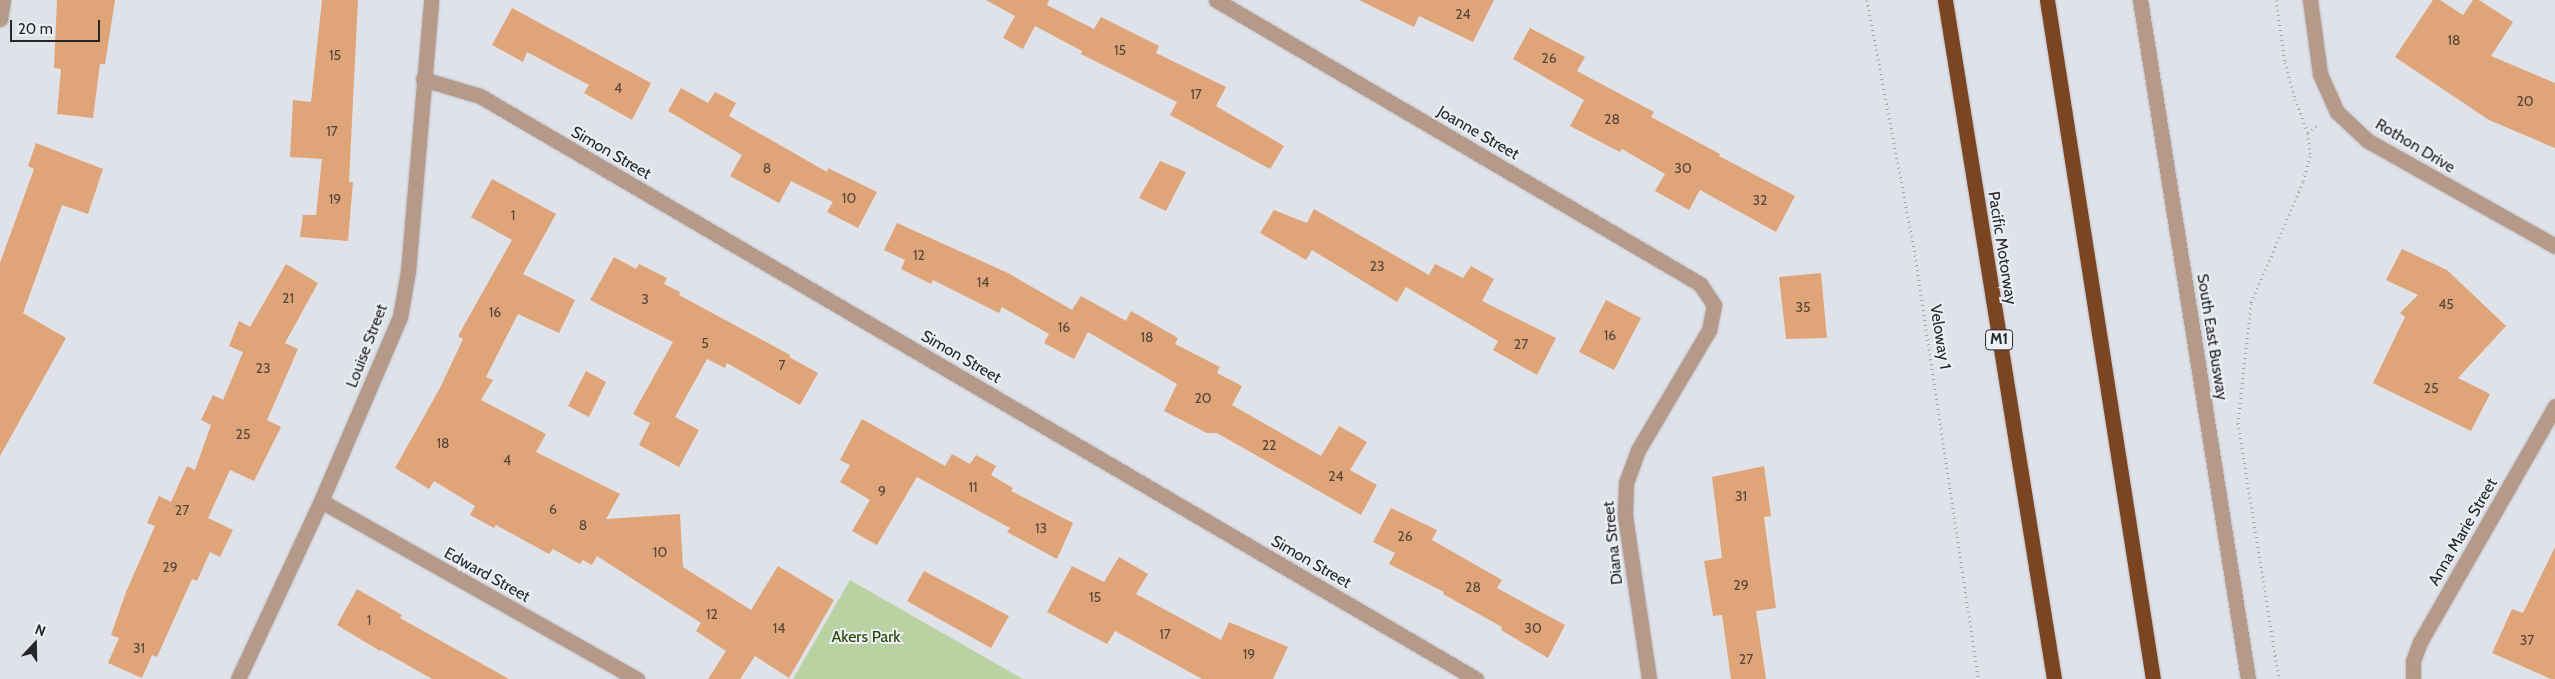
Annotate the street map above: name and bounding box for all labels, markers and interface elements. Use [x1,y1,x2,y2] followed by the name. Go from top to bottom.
[1455,6,1471,22] house number: 24
[12,10,102,42] scale bar
[18,20,53,38] text: 20 m
[2447,32,2461,48] house number: 18
[1114,42,1126,58] house number: 15
[329,47,341,63] house number: 15
[1541,50,1557,66] house number: 26
[614,80,622,96] house number: 4
[1190,86,1202,102] house number: 17
[2516,93,2534,109] house number: 20
[1434,102,1522,164] street label: Joanne Street
[1604,111,1620,127] house number: 28
[2372,115,2458,177] street label: Rothon Drive
[568,122,654,184] street label: Simon Street
[326,123,338,139] house number: 17
[763,160,771,176] house number: 8
[1674,160,1692,176] house number: 30
[842,190,856,206] house number: 10
[1984,190,2020,306] street label: Pacific Motorway
[329,191,341,207] house number: 19
[1753,192,1767,208] house number: 32
[511,207,515,223] house number: 1
[913,247,925,263] house number: 12
[1370,258,1384,274] house number: 23
[2193,272,2231,402] street label: South East Busway
[977,274,989,290] house number: 14
[282,290,294,306] house number: 21
[641,291,649,307] house number: 3
[2438,296,2454,312] house number: 45
[1795,299,1811,315] house number: 35
[342,301,392,391] street label: Louise Street
[1925,303,1955,371] street label: Veloway 1
[489,304,501,320] house number: 16
[1058,319,1070,335] house number: 16
[918,326,1004,388] street label: Simon Street
[1604,327,1616,343] house number: 16
[1984,328,2014,352] road number: M1
[1140,329,1154,345] house number: 18
[701,335,709,351] house number: 5
[1514,336,1528,352] house number: 27
[778,357,786,373] house number: 7
[256,360,270,376] house number: 23
[2424,380,2438,396] house number: 25
[1194,390,1212,406] house number: 20
[236,426,250,442] house number: 25
[436,435,450,451] house number: 18
[1262,437,1276,453] house number: 22
[503,452,511,468] house number: 4
[1328,468,1344,484] house number: 24
[2424,475,2502,589] street label: Anna Marie Street
[968,479,978,495] house number: 11
[878,483,886,499] house number: 9
[1735,488,1747,504] house number: 31
[1599,500,1627,586] street label: Diana Street
[549,501,557,517] house number: 6
[175,502,189,518] house number: 27
[579,517,587,533] house number: 8
[1035,520,1047,536] house number: 13
[1397,528,1413,544] house number: 26
[1268,531,1354,593] street label: Simon Street
[441,544,533,606] street label: Edward Street
[653,544,667,560] house number: 10
[162,559,178,575] house number: 29
[1733,577,1749,593] house number: 29
[1465,579,1481,595] house number: 28
[1089,589,1101,605] house number: 15
[706,606,718,622] house number: 12
[367,612,371,628] house number: 1
[10,619,60,669] north arrow
[33,620,48,640] text: N
[773,620,785,636] house number: 14
[1524,620,1542,636] house number: 30
[1159,626,1171,642] house number: 17
[832,627,900,647] park label: Akers Park
[2520,632,2534,648] house number: 37
[133,640,145,656] house number: 31
[1243,646,1255,662] house number: 19
[1739,651,1753,667] house number: 27

